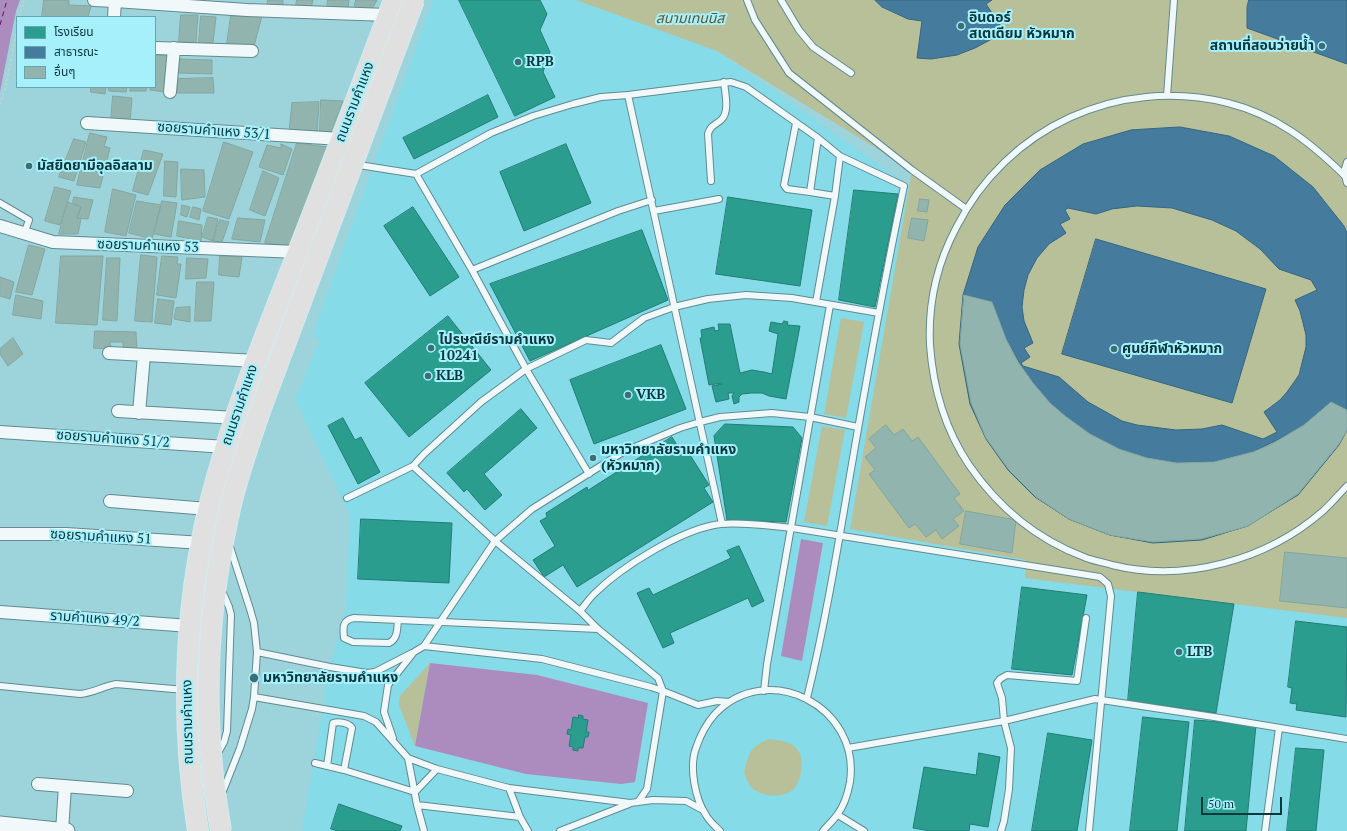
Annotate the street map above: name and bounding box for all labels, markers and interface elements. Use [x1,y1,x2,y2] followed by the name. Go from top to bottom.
[969,10,1075,42] place label: อินดอร์ สเตเดียม หัวหมาก
[656,11,724,27] park label: สนามเทนนิส
[16,16,156,88] legend
[956,21,966,31] marker: อินดอร์ สเตเดียม หัวหมาก
[54,24,94,39] text: โรงเรียน
[1210,38,1314,54] place label: สถานที่สอนว่ายน้ำ
[1317,41,1327,51] marker: สถานที่สอนว่ายน้ำ
[54,44,98,59] text: สาธารณะ
[526,54,554,70] place label: RPB
[513,57,523,67] marker: RPB
[332,59,378,145] street label: ถนนรามคำแหง
[54,64,75,79] text: อื่นๆ
[157,119,271,143] street label: ซอยรามคำแหง 53/1
[37,158,153,174] place label: มัสยิดยามีอุลอิสลาม
[24,161,34,171] marker: มัสยิดยามีอุลอิสลาม
[97,236,199,256] street label: ซอยรามคำแหง 53
[439,332,554,364] place label: ไปรษณีย์รามคำแหง 10241
[1122,341,1222,357] place label: ศูนย์กีฬาหัวหมาก
[426,343,436,353] marker: ไปรษณีย์รามคำแหง 10241
[1109,344,1119,354] marker: ศูนย์กีฬาหัวหมาก
[218,362,262,448] street label: ถนนรามคำแหง
[436,368,463,384] place label: KLB
[423,371,433,381] marker: KLB
[636,387,665,403] place label: VKB
[623,390,633,400] marker: VKB
[56,427,170,451] street label: ซอยรามคำแหง 51/2
[601,442,736,474] place label: มหาวิทยาลัยรามคำแหง (หัวหมาก)
[588,453,598,463] marker: มหาวิทยาลัยรามคำแหง (หัวหมาก)
[50,526,152,548] street label: ซอยรามคำแหง 51
[50,607,140,631] street label: รามคำแหง 49/2
[1187,644,1212,660] place label: LTB
[1174,647,1184,657] marker: LTB
[263,670,398,686] place label: มหาวิทยาลัยรามคำแหง
[248,672,260,684] marker: มหาวิทยาลัยรามคำแหง
[179,680,197,764] street label: ถนนรามคำแหง
[1203,789,1284,815] scale bar
[1208,796,1234,811] text: 50 m

